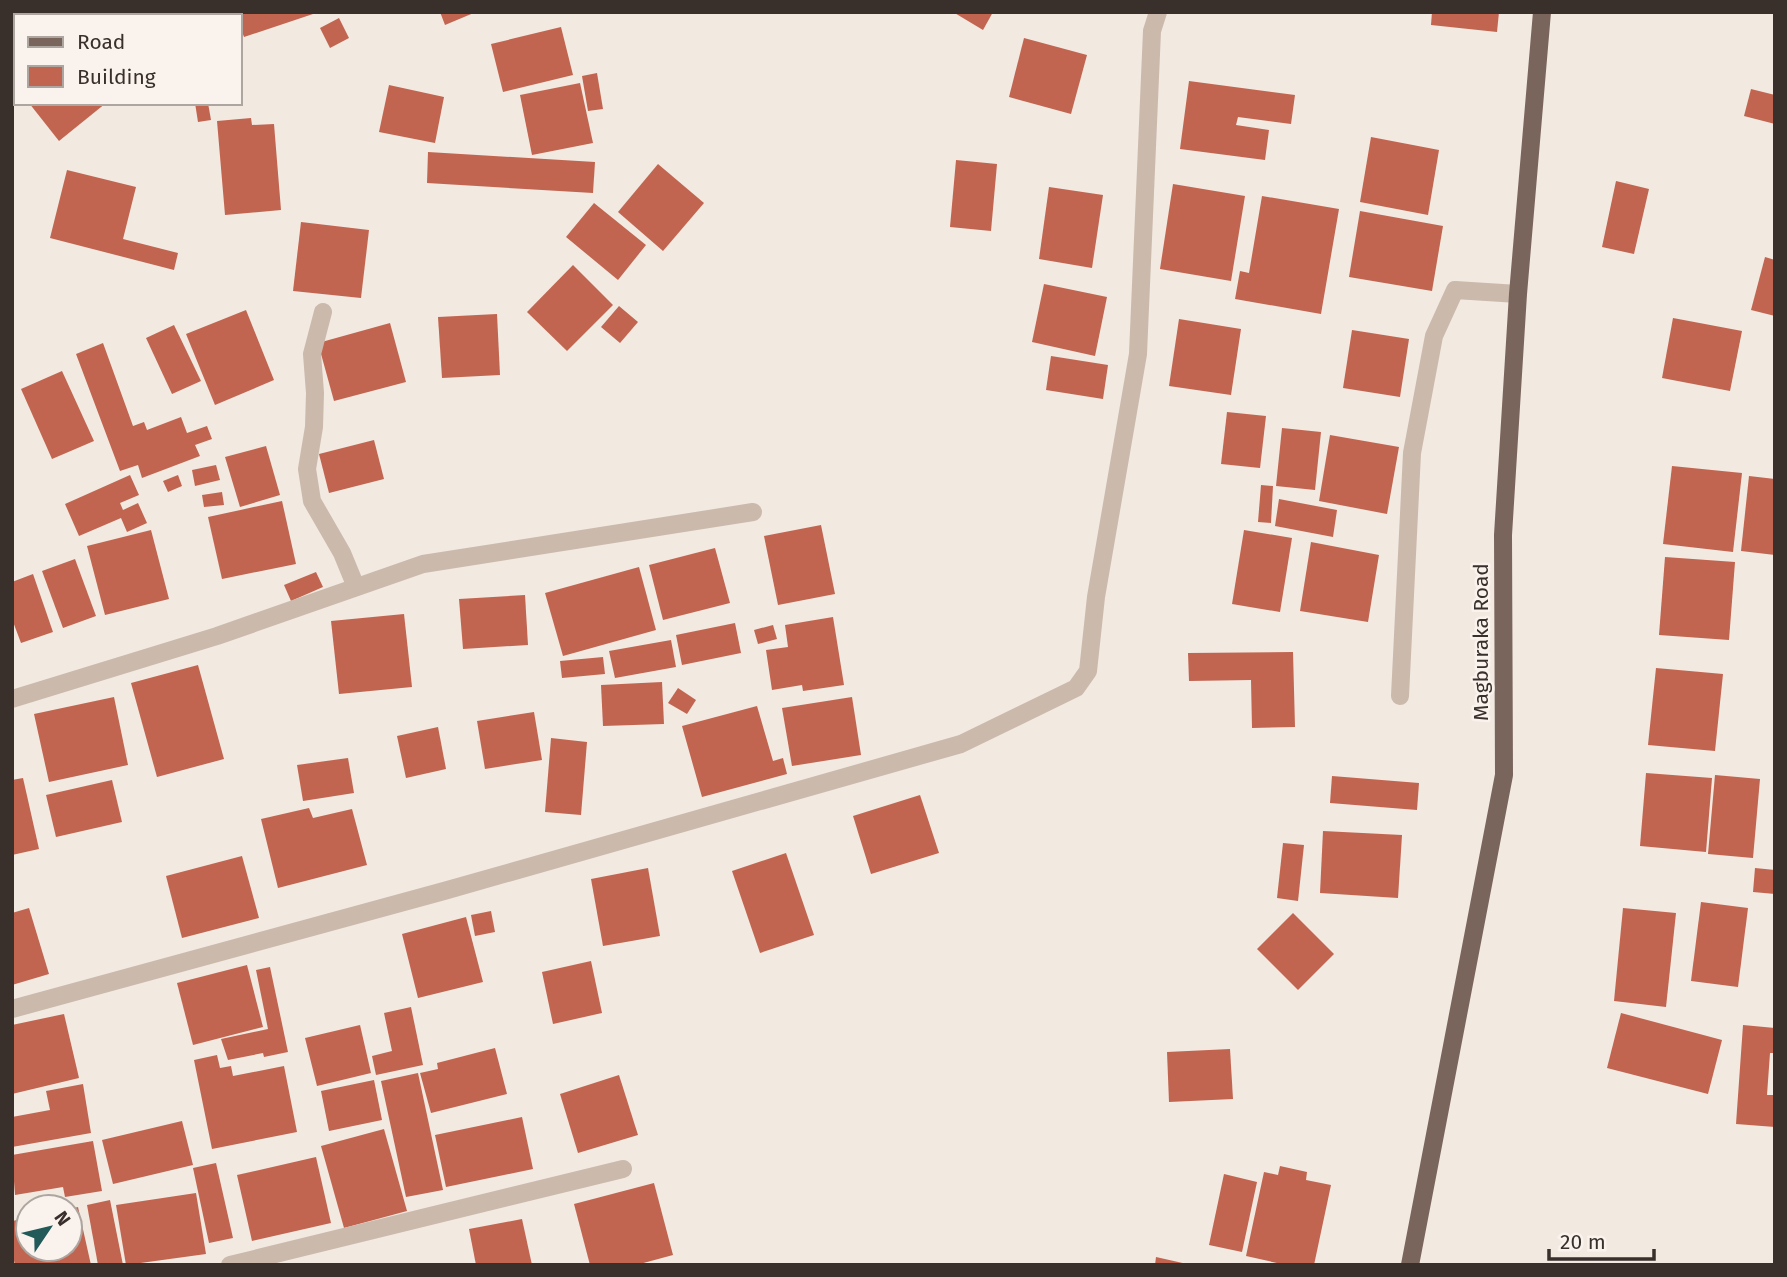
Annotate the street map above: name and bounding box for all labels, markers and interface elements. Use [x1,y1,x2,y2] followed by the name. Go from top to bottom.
[14,14,242,105] legend
[77,29,125,55] text: Road
[77,64,156,90] text: Building
[1468,563,1494,721] street label: Magburaka Road
[14,1193,84,1263] north arrow
[49,1207,76,1230] text: N
[1549,1218,1654,1262] scale bar
[1560,1229,1606,1255] text: 20 m

